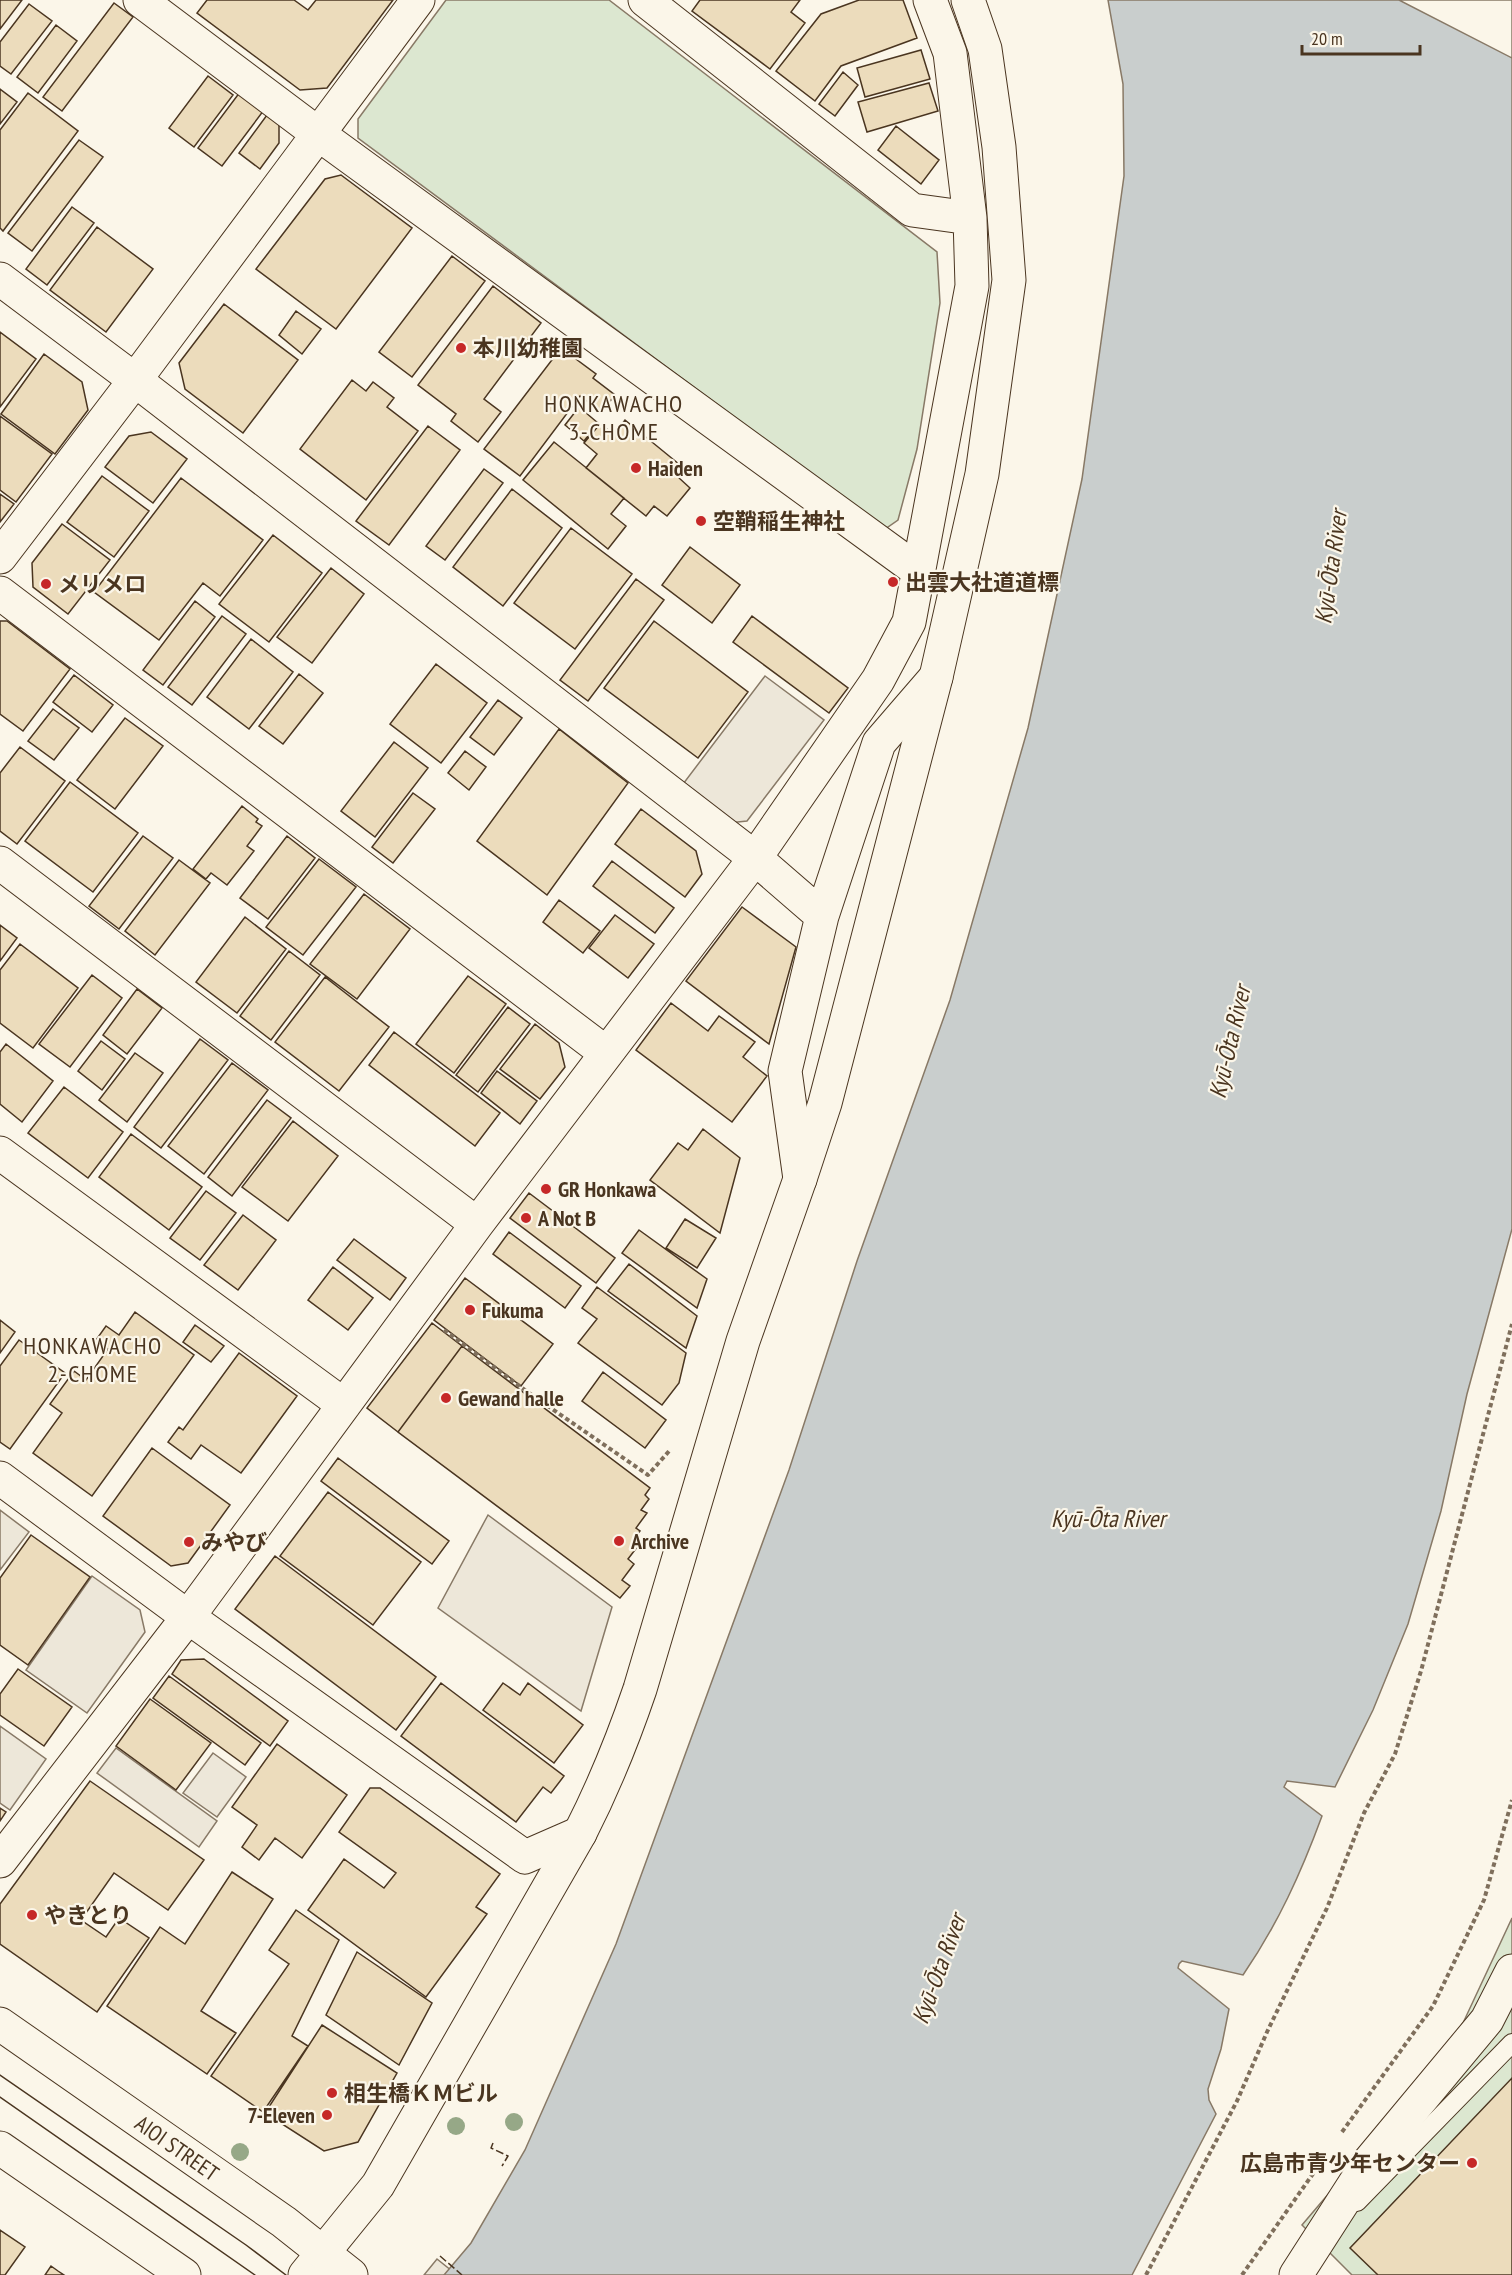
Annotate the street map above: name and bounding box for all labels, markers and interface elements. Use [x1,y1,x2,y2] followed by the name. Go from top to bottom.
[1302,18,1420,56] scale bar
[1311,27,1343,50] text: 20 m
[473,334,583,362] place label: 本川幼稚園
[454,341,468,355] marker: 本川幼稚園
[544,388,684,447] district label: HONKAWACHO 3-CHOME
[648,454,703,482] place label: Haiden
[629,461,643,475] marker: Haiden
[1307,505,1354,626] water label: Kyū-Ōta River
[713,507,845,535] place label: 空鞘稲生神社
[694,514,708,528] marker: 空鞘稲生神社
[905,568,1059,596] place label: 出雲大社道道標
[58,570,146,598] place label: メリメロ
[886,575,900,589] marker: 出雲大社道道標
[39,577,53,591] marker: メリメロ
[1202,979,1258,1101] water label: Kyū-Ōta River
[558,1175,656,1203] place label: GR Honkawa
[539,1182,553,1196] marker: GR Honkawa
[537,1204,596,1232] place label: A Not B
[519,1211,533,1225] marker: A Not B
[482,1296,544,1324] place label: Fukuma
[463,1303,477,1317] marker: Fukuma
[23,1330,163,1389] district label: HONKAWACHO 2-CHOME
[458,1384,564,1412] place label: Gewand halle
[439,1391,453,1405] marker: Gewand halle
[1051,1503,1169,1534] water label: Kyū-Ōta River
[630,1527,689,1555] place label: Archive
[201,1528,267,1556] place label: みやび
[612,1534,626,1548] marker: Archive
[182,1535,196,1549] marker: みやび
[44,1901,132,1929] place label: やきとり
[904,1907,974,2028] water label: Kyū-Ōta River
[25,1908,39,1922] marker: やきとり
[344,2079,498,2107] place label: 相生橋ＫＭビル
[325,2086,339,2100] marker: 相生橋ＫＭビル
[247,2101,315,2129] place label: 7-Eleven
[320,2108,334,2122] marker: 7-Eleven
[130,2109,224,2187] street label: AIOI STREET
[1240,2149,1460,2177] place label: 広島市青少年センター
[1465,2156,1479,2170] marker: 広島市青少年センター

